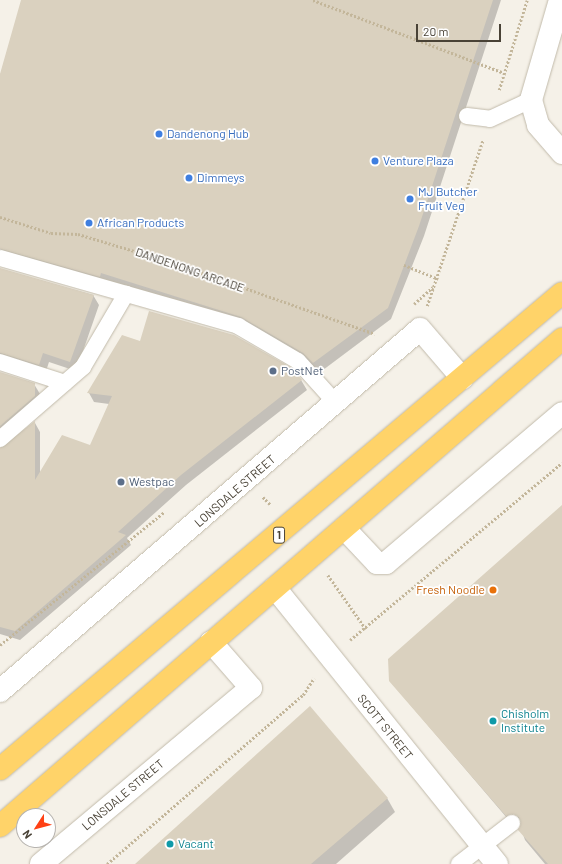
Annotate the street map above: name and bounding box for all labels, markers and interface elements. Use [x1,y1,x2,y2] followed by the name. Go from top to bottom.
[418,16,503,42] scale bar
[423,24,449,38] text: 20 m
[167,127,249,141] place label: Dandenong Hub
[154,129,164,139] marker: Dandenong Hub
[383,154,454,168] place label: Venture Plaza
[370,156,380,166] marker: Venture Plaza
[197,171,244,185] place label: Dimmeys
[184,173,194,183] marker: Dimmeys
[418,185,477,213] place label: MJ Butcher Fruit Veg
[405,194,415,204] marker: MJ Butcher Fruit Veg
[97,216,184,230] place label: African Products
[84,218,94,228] marker: African Products
[134,245,246,295] street label: DANDENONG ARCADE
[281,364,323,378] place label: PostNet
[268,366,278,376] marker: PostNet
[192,452,278,530] street label: LONSDALE STREET
[129,475,174,489] place label: Westpac
[116,477,126,487] marker: Westpac
[273,526,285,544] road number: 1
[416,583,485,597] place label: Fresh Noodle
[488,585,498,595] marker: Fresh Noodle
[354,691,416,763] street label: SCOTT STREET
[501,707,549,735] place label: Chisholm Institute
[488,716,498,726] marker: Chisholm Institute
[79,757,167,833] street label: LONSDALE STREET
[16,808,56,848] north arrow
[19,828,34,842] text: N
[178,837,214,851] place label: Vacant
[165,839,175,849] marker: Vacant

